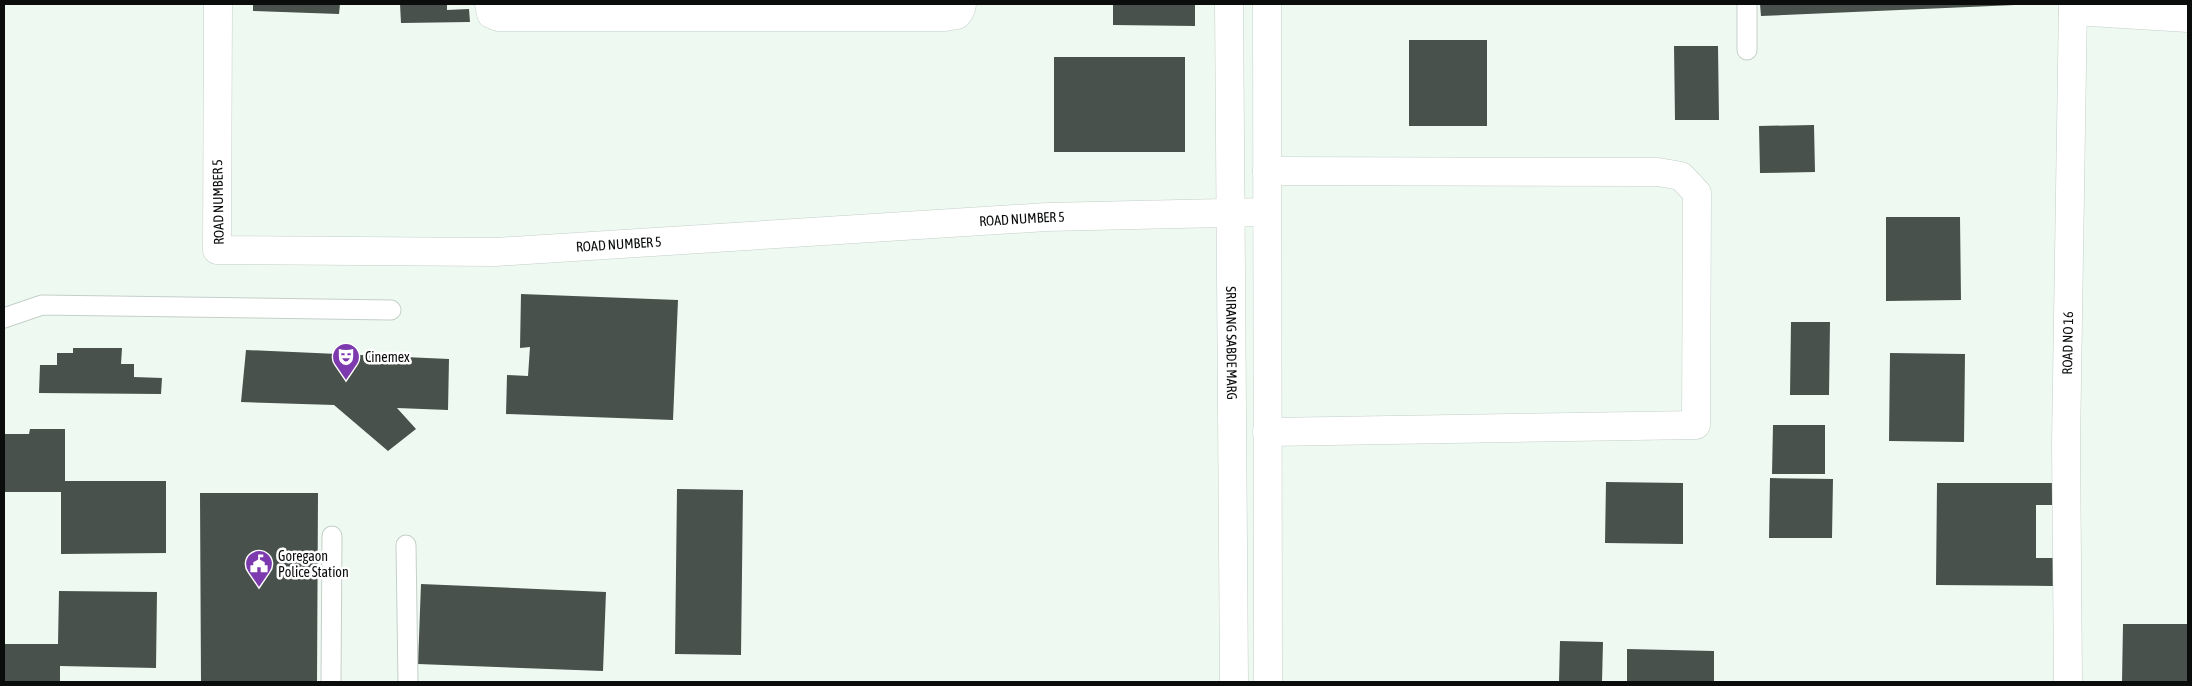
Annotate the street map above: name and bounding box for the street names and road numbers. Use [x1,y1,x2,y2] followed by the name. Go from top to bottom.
[209,159,227,245] street label: ROAD NUMBER 5
[979,209,1065,229] street label: ROAD NUMBER 5
[575,233,662,255] street label: ROAD NUMBER 5
[1223,286,1240,400] street label: SRIRANG SABDE MARG
[2059,311,2076,375] street label: ROAD NO 16

